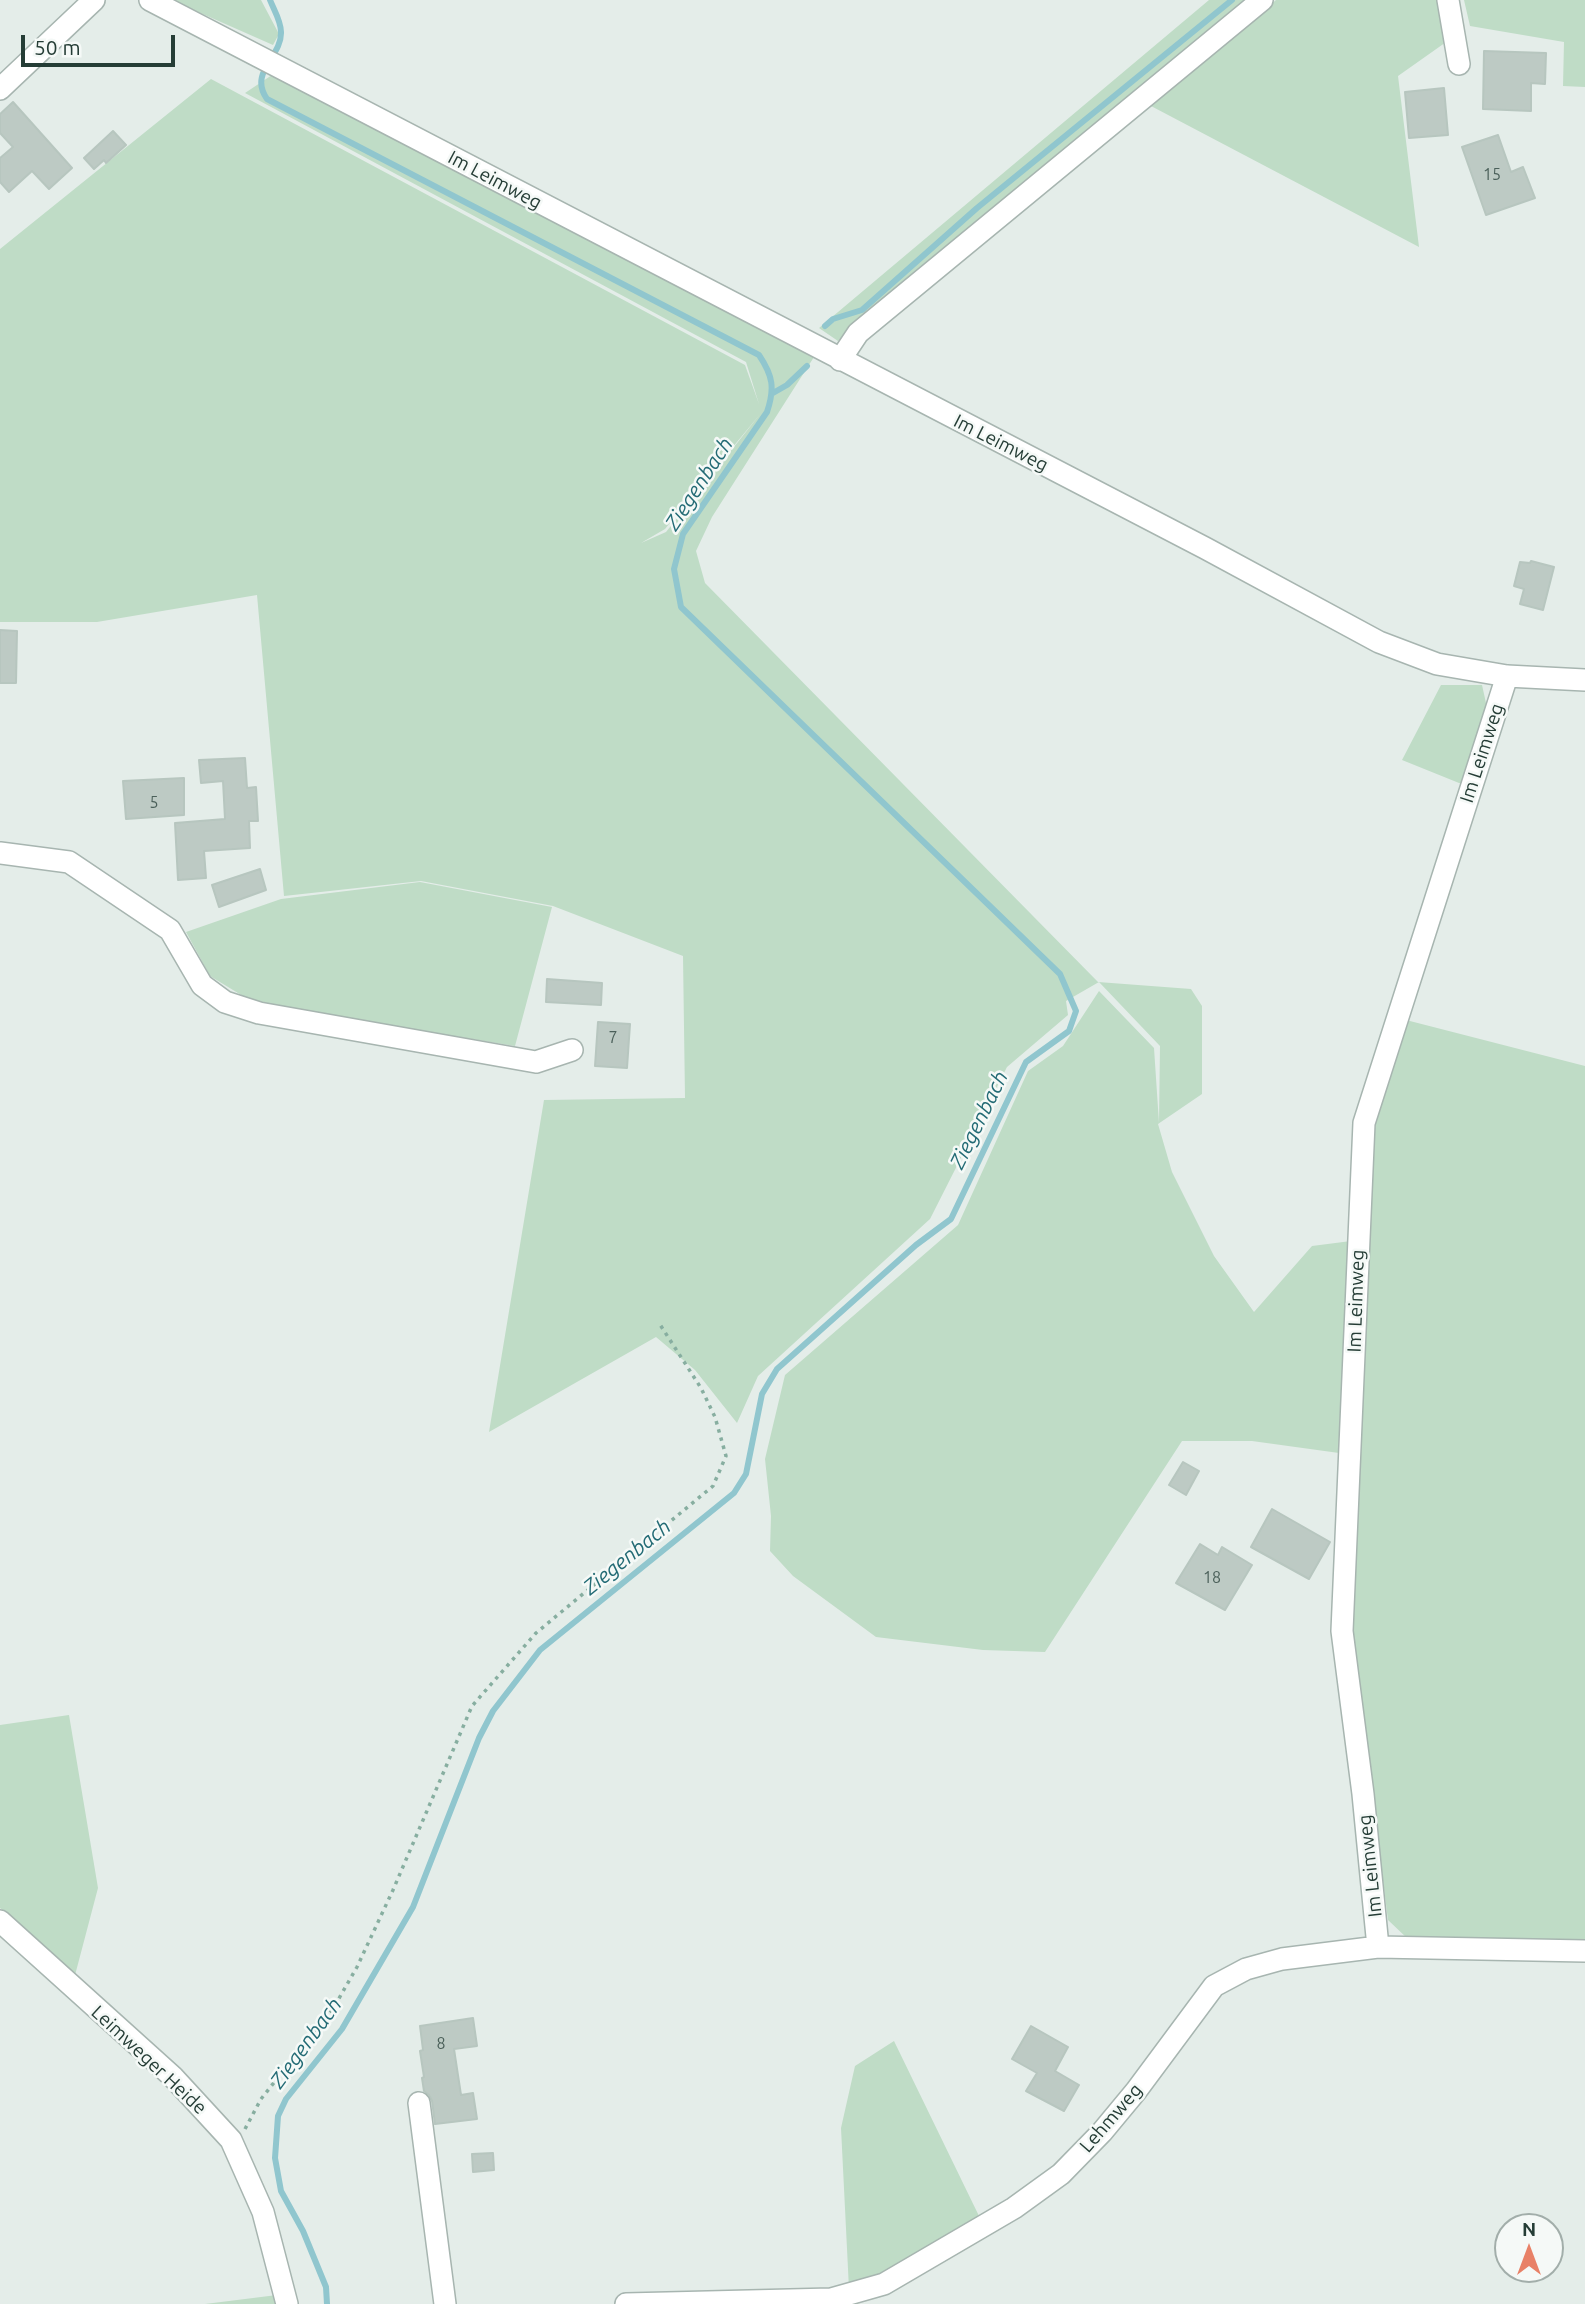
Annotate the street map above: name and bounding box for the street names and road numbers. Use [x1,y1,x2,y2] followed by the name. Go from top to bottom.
[444,146,546,214] street label: Im Leimweg
[950,409,1052,477] street label: Im Leimweg
[1455,701,1509,805] street label: Im Leimweg
[1343,1249,1369,1353] street label: Im Leimweg
[1353,1814,1387,1918] street label: Im Leimweg
[87,2001,211,2119] street label: Leimweger Heide
[1075,2079,1147,2157] street label: Lehmweg

